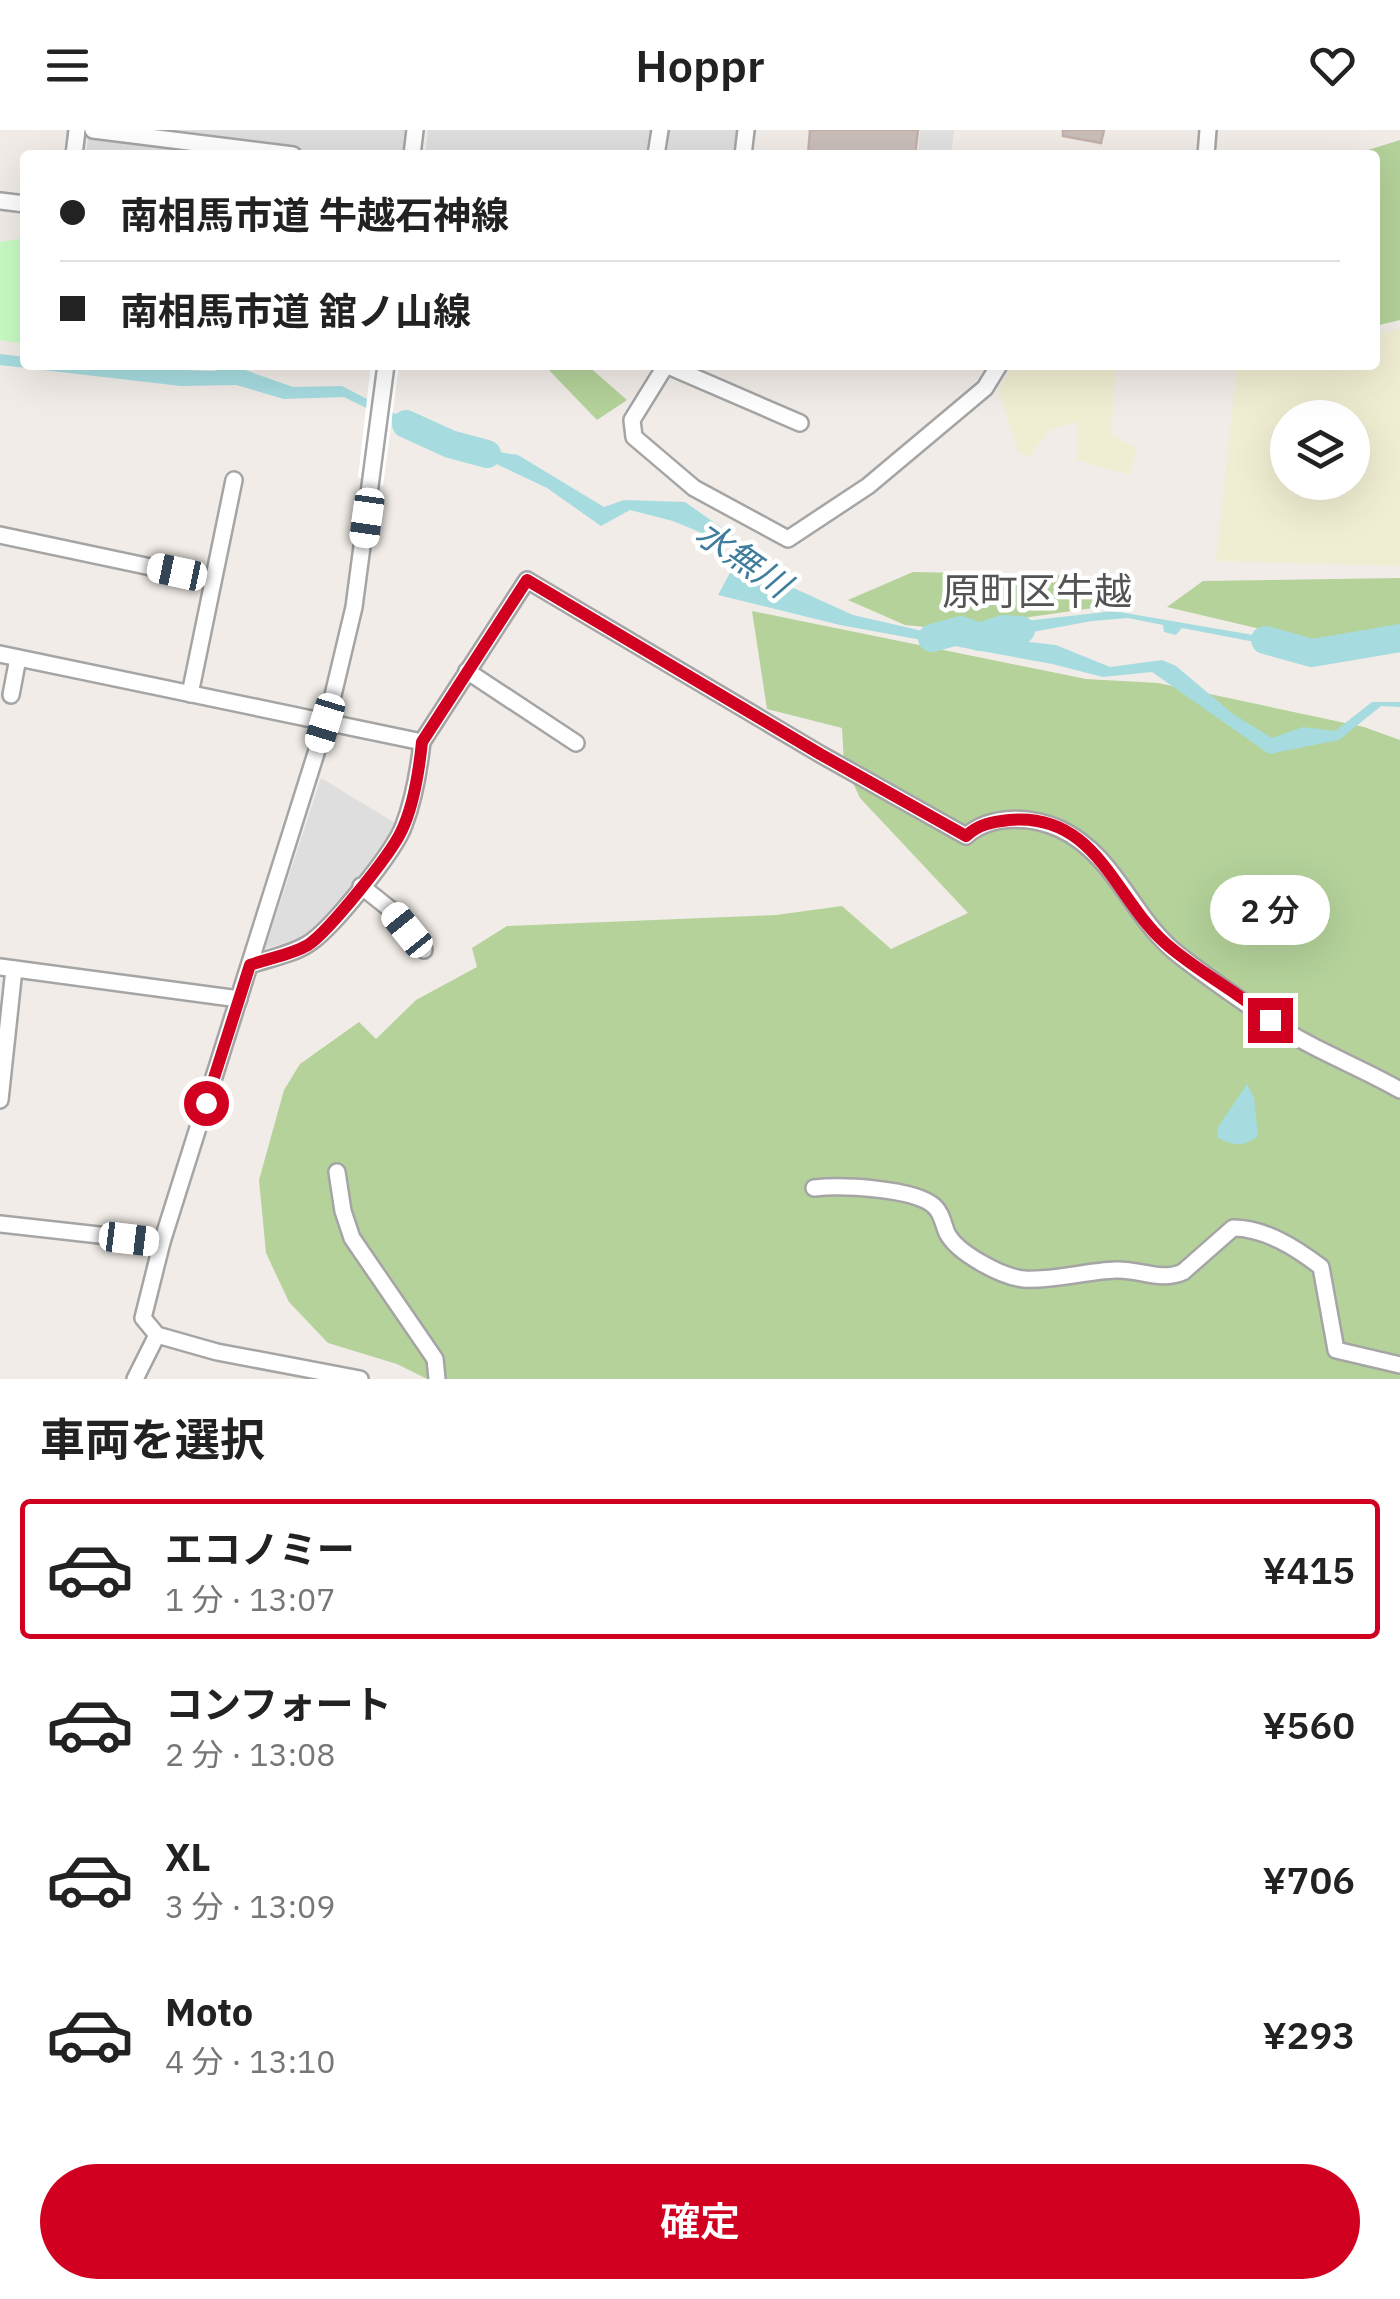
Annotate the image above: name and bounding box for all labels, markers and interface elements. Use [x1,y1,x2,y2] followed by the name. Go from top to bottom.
[635,36,765,94] text: Hoppr
[40,38,95,93] icon: menu
[1305,38,1360,93] icon: heart
[120,190,509,239] text: 南相馬市道 牛越石神線
[120,286,471,335] text: 南相馬市道 舘ノ山線
[1270,400,1370,500] map controls
[1270,400,1370,500] button: layers
[348,486,386,550] car
[687,509,803,609] water label: 水無川
[145,551,209,593] car
[942,566,1132,615] district label: 原町区牛越
[302,690,348,756] car
[1210,875,1330,945] callout: 2 分
[1241,889,1299,931] text: 2 分
[376,897,438,963] car
[1248,998,1293,1043] route end
[184,1081,229,1126] route start
[97,1220,161,1258] car
[40,1410,265,1468] text: 車両を選択
[45,1524,135,1614] icon: car
[165,1524,355,1573] text: エコノミー
[1262,1545,1355,1594] text: ¥415
[165,1578,335,1620] text: 1 分 · 13:07
[45,1679,135,1769] icon: car
[165,1679,392,1728] text: コンフォート
[1262,1700,1355,1749] text: ¥560
[165,1733,335,1775] text: 2 分 · 13:08
[165,1832,211,1881] text: XL
[45,1834,135,1924] icon: car
[1262,1855,1355,1904] text: ¥706
[165,1885,335,1927] text: 3 分 · 13:09
[165,1987,253,2036] text: Moto
[45,1989,135,2079] icon: car
[1262,2010,1355,2059] text: ¥293
[165,2040,335,2082] text: 4 分 · 13:10
[40,2164,1360,2279] button: 確定

